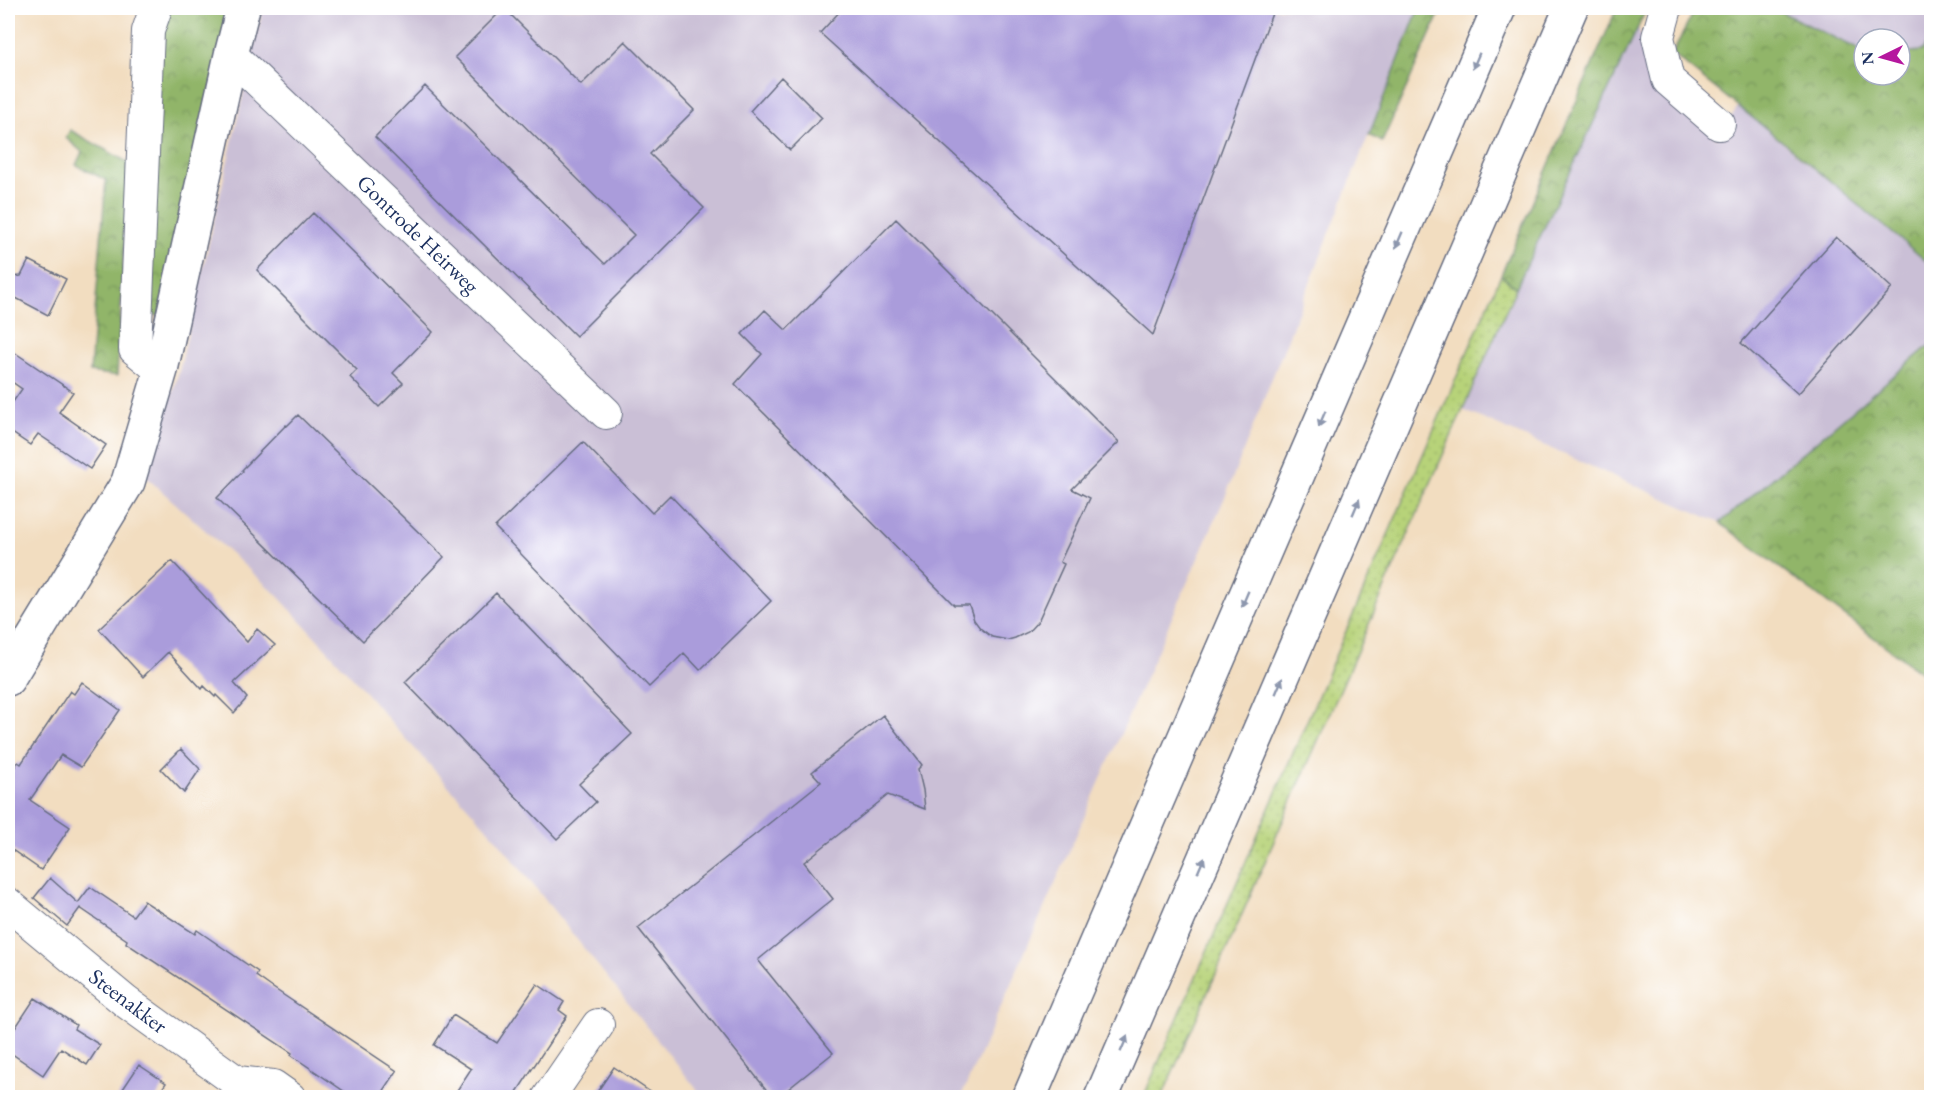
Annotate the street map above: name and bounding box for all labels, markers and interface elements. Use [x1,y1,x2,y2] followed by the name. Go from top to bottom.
[1852,27,1912,87] north arrow
[1857,51,1879,66] text: N
[1471,53,1481,71] one-way arrow
[351,168,486,300] street label: Gontrode Heirweg
[1394,232,1404,250] one-way arrow
[1317,411,1327,429] one-way arrow
[1351,497,1361,515] one-way arrow
[1240,590,1250,608] one-way arrow
[1274,677,1283,694] one-way arrow
[1196,855,1206,873] one-way arrow
[83,962,174,1040] street label: Steenakker
[1119,1034,1129,1052] one-way arrow

